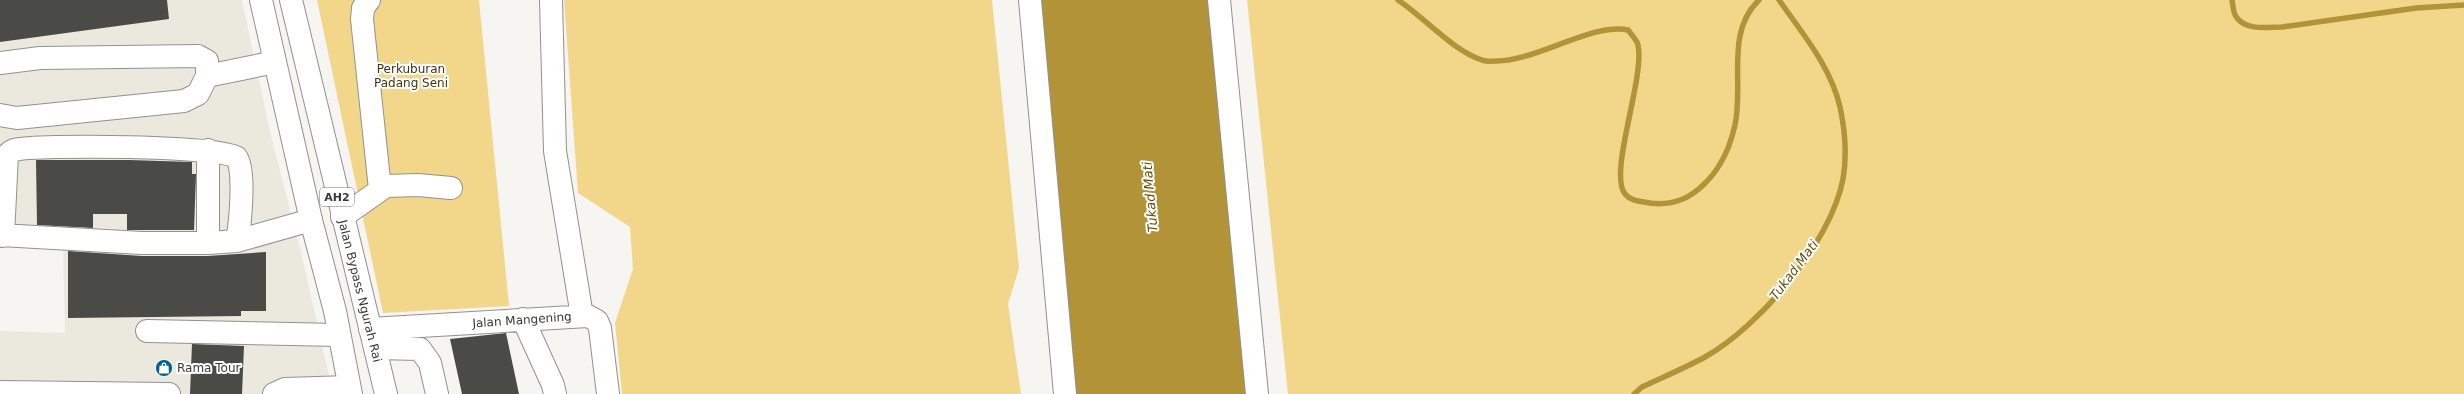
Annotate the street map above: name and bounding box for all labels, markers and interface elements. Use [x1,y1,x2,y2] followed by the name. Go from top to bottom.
[374,62,448,90] park label: Perkuburan Padang Seni
[1139,161,1161,233] water label: Tukad Mati
[320,188,354,206] road number: AH2
[335,217,384,364] street label: Jalan Bypass Ngurah Rai
[1767,237,1821,303] water label: Tukad Mati
[471,310,572,331] street label: Jalan Mangening
[154,358,174,378] shop icon: Rama Tour
[177,361,241,375] place label: Rama Tour

